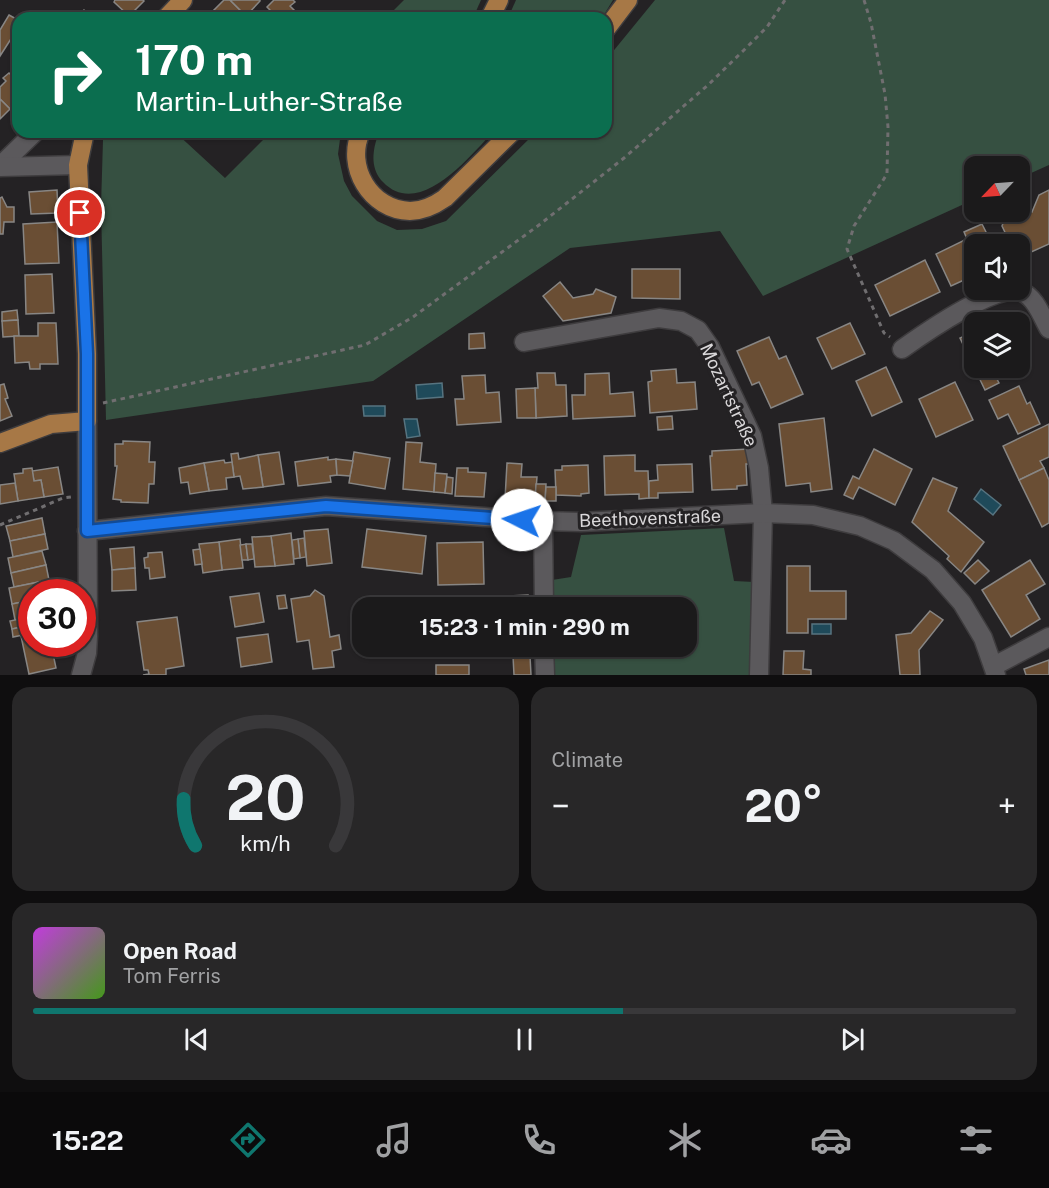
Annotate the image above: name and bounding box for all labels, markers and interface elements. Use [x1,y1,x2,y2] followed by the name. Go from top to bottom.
[135,35,253,84] text: 170 m
[36,36,114,114] icon: right
[135,85,403,117] text: Martin-Luther-Straße
[964,156,1030,222] north arrow
[964,156,1030,378] map controls
[54,187,105,238] pin
[63,196,96,229] icon: arrive
[964,234,1030,300] button: sound
[964,312,1030,378] button: layers
[696,340,762,450] street label: Mozartstraße
[490,488,554,552] position arrow
[579,505,721,531] street label: Beethovenstraße
[18,579,96,657] speed limit sign: 30
[419,614,630,640] text: 15:23 · 1 min · 290 m
[552,748,623,772] text: Climate
[225,761,305,834] text: 20
[744,779,823,832] text: 20°
[552,787,570,825] text: −
[998,787,1016,825] text: +
[240,831,290,856] text: km/h
[123,938,237,964] text: Open Road
[123,964,221,988] text: Tom Ferris
[180,1023,213,1056] icon: previous
[508,1023,541,1056] icon: pause
[836,1023,869,1056] icon: next
[227,1119,269,1161] icon: directions
[373,1119,415,1161] icon: music
[518,1119,560,1161] icon: phone
[664,1119,706,1161] icon: climate
[810,1119,852,1161] icon: car
[955,1119,997,1161] icon: filters
[52,1124,124,1156] text: 15:22

